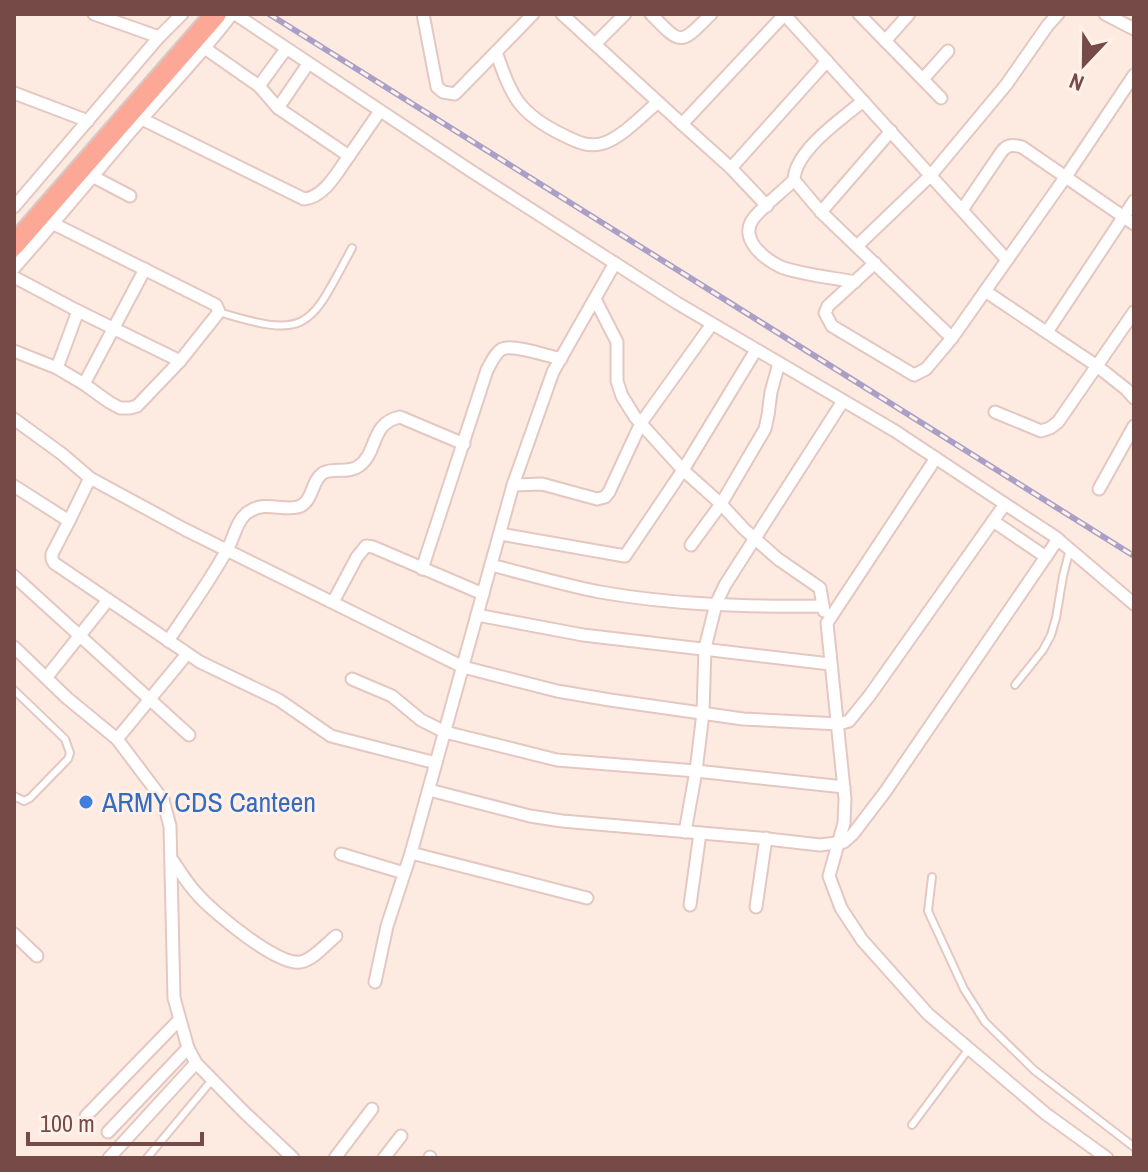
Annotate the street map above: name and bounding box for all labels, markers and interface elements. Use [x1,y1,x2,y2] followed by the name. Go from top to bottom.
[1044,24,1124,104] north arrow
[1065,66,1088,99] text: N
[101,783,316,821] place label: ARMY CDS Canteen
[77,793,95,811] marker: ARMY CDS Canteen
[28,1096,202,1146] scale bar
[40,1107,95,1139] text: 100 m

